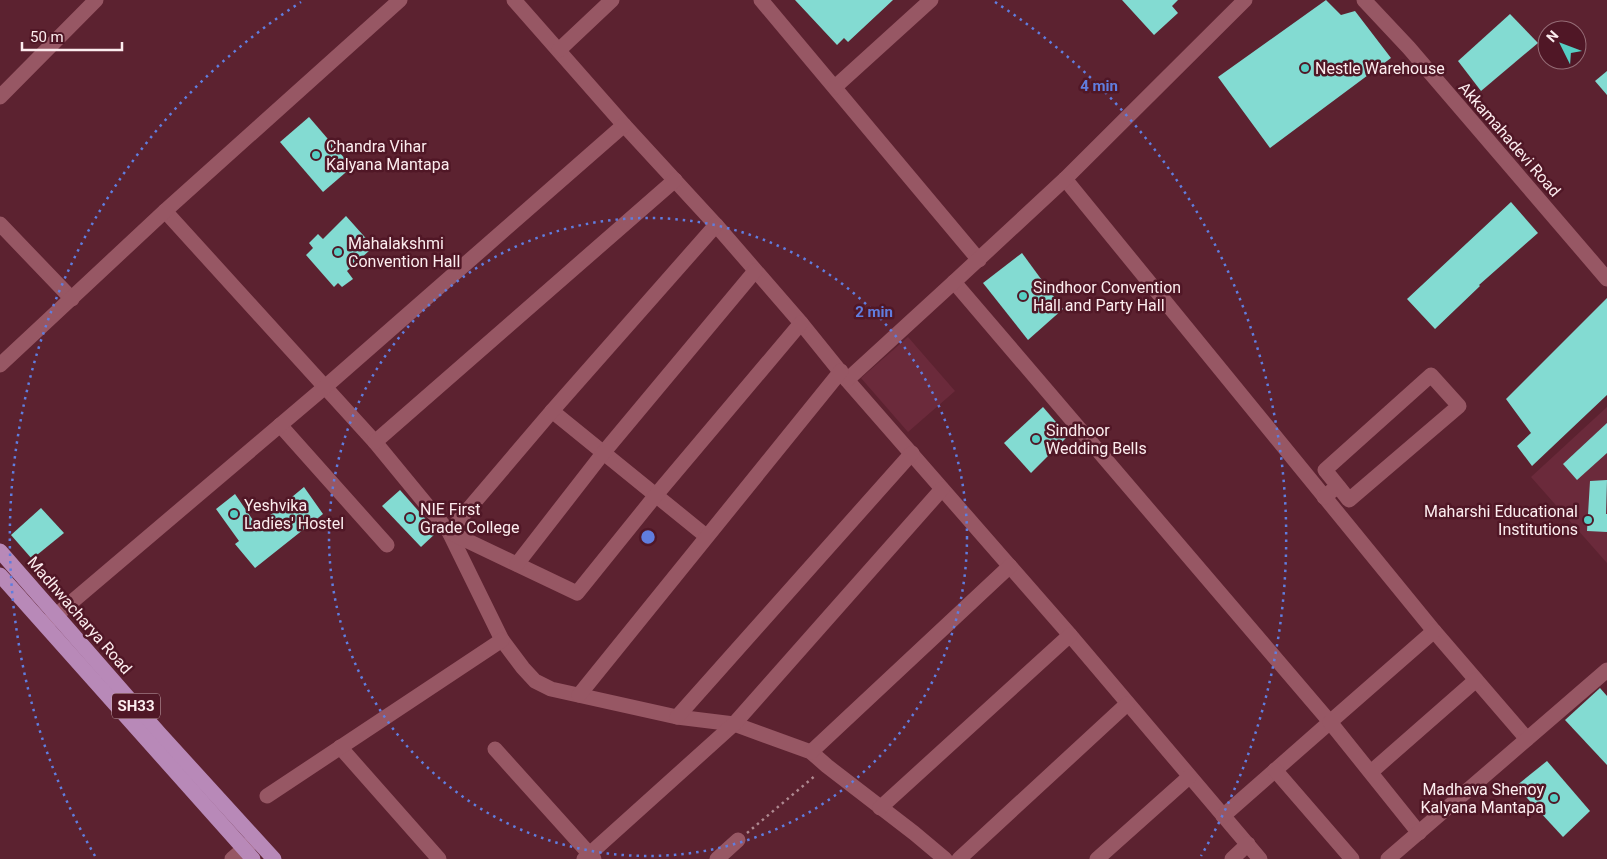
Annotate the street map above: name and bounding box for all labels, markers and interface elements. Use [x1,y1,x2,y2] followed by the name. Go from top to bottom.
[22,20,122,52] scale bar
[1537,20,1587,70] north arrow
[1543,27,1562,45] text: N
[30,28,64,46] text: 50 m
[1315,59,1445,78] place label: Nestle Warehouse
[1299,62,1311,74] marker: Nestle Warehouse
[1080,77,1118,95] text: 4 min
[1455,78,1564,200] street label: Akkamahadevi Road
[326,137,449,174] place label: Chandra Vihar Kalyana Mantapa
[310,149,322,161] marker: Chandra Vihar Kalyana Mantapa
[348,234,460,271] place label: Mahalakshmi Convention Hall
[332,246,344,258] marker: Mahalakshmi Convention Hall
[1033,278,1181,315] place label: Sindhoor Convention Hall and Party Hall
[1017,290,1029,302] marker: Sindhoor Convention Hall and Party Hall
[855,303,893,321] text: 2 min
[1046,421,1147,458] place label: Sindhoor Wedding Bells
[1030,433,1042,445] marker: Sindhoor Wedding Bells
[244,496,344,533] place label: Yeshvika Ladies' Hostel
[420,500,519,537] place label: NIE First Grade College
[1424,502,1578,539] place label: Maharshi Educational Institutions
[228,508,240,520] marker: Yeshvika Ladies' Hostel
[404,512,416,524] marker: NIE First Grade College
[1582,514,1594,526] marker: Maharshi Educational Institutions
[639,528,657,546] centre of rings
[23,553,136,678] street label: Madhwacharya Road
[112,694,160,718] road number: SH33
[1421,780,1544,817] place label: Madhava Shenoy Kalyana Mantapa
[1548,792,1560,804] marker: Madhava Shenoy Kalyana Mantapa

